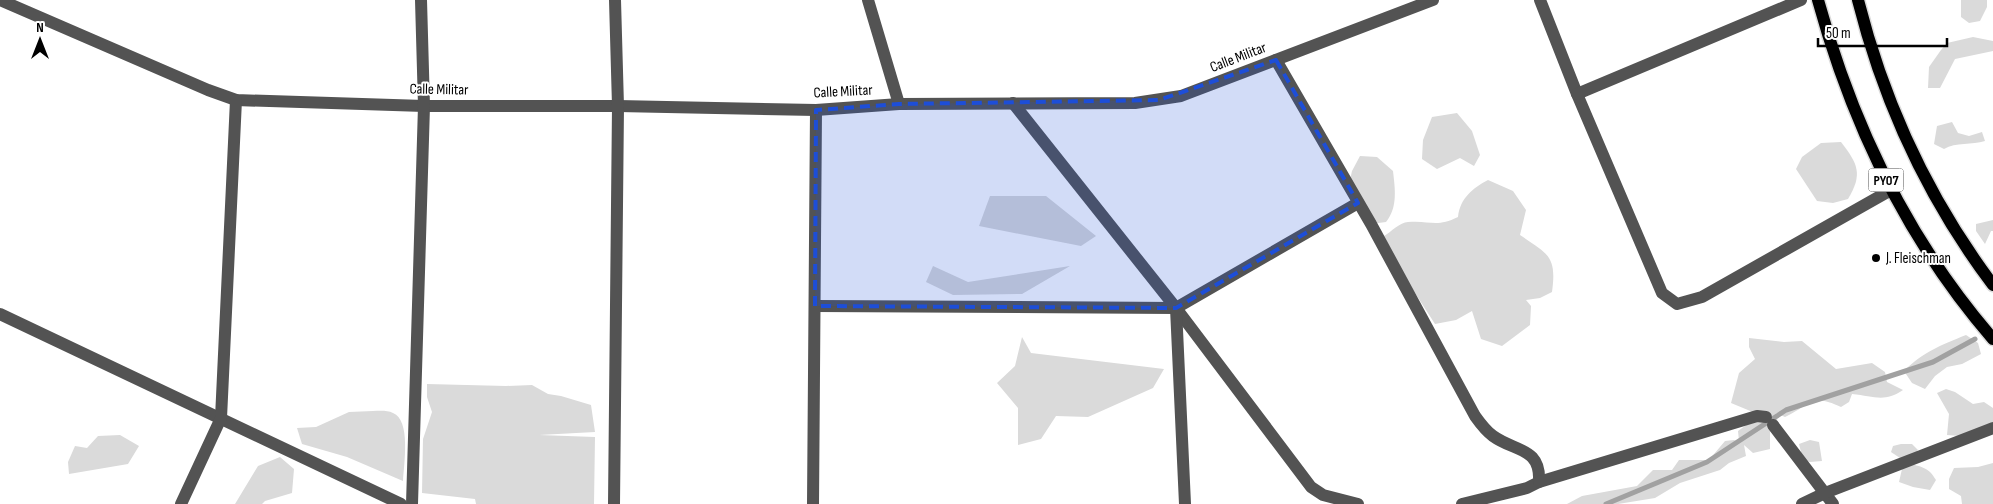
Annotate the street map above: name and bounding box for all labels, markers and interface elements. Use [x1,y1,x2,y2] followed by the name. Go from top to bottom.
[15,15,65,65] north arrow
[1818,15,1947,47] scale bar
[36,19,44,36] text: N
[1826,24,1851,43] text: 50 m
[1207,38,1270,77] street label: Calle Militar
[409,79,469,100] street label: Calle Militar
[813,80,874,103] street label: Calle Militar
[1868,168,1904,192] road number: PY07
[1885,249,1951,268] place label: J. Fleischman
[1870,252,1882,264] marker: J. Fleischman

